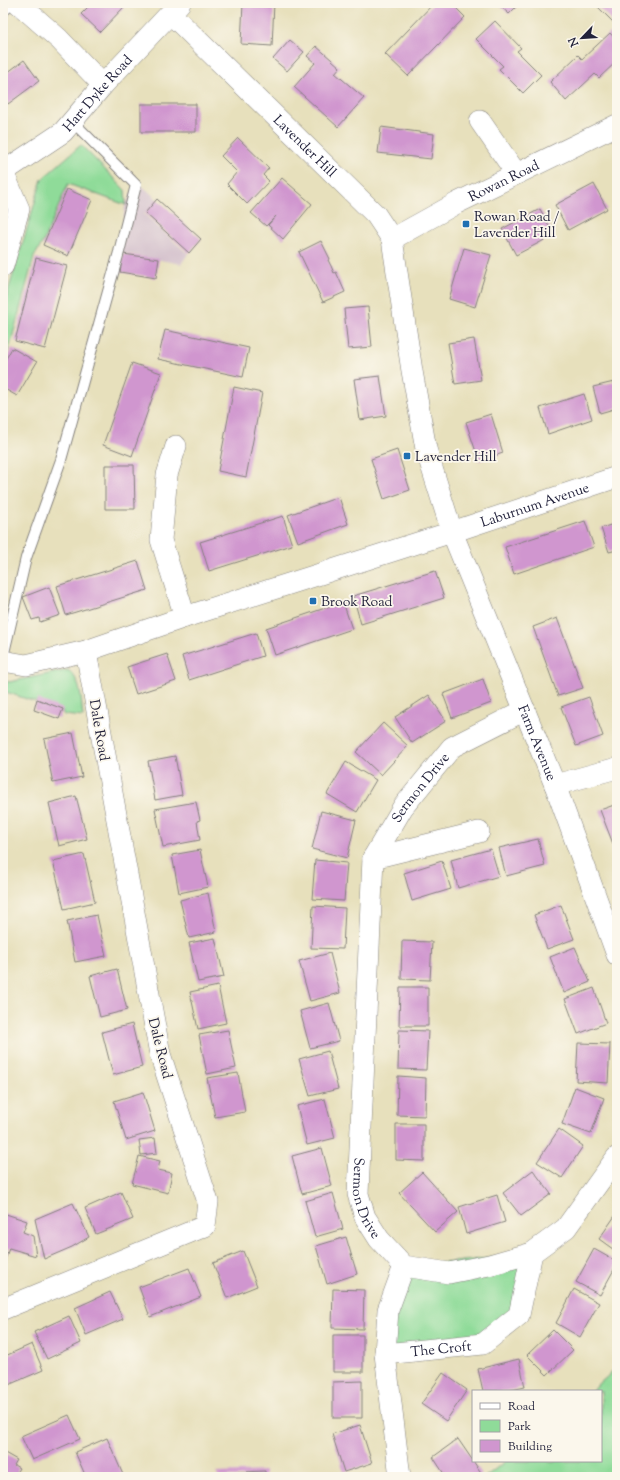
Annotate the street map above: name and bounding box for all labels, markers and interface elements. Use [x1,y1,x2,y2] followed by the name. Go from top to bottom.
[562,18,602,58] north arrow
[565,34,583,50] text: N
[59,51,138,137] street label: Hart Dyke Road
[268,111,340,183] street label: Lavender Hill
[466,156,543,208] street label: Rowan Road
[474,208,560,244] place label: Rowan Road / Lavender Hill
[461,219,471,229] marker: Rowan Road / Lavender Hill
[415,448,497,468] place label: Lavender Hill
[402,451,412,461] marker: Lavender Hill
[478,479,592,534] street label: Laburnum Avenue
[321,593,392,613] place label: Brook Road
[308,596,318,606] marker: Brook Road
[83,698,113,763] street label: Dale Road
[511,702,560,784] street label: Farm Avenue
[388,749,455,827] street label: Sermon Drive
[142,1016,176,1081] street label: Dale Road
[346,1157,384,1243] street label: Sermon Drive
[410,1337,473,1363] street label: The Croft
[472,1390,602,1462] legend
[508,1398,535,1416] text: Road
[508,1418,531,1436] text: Park
[508,1438,552,1456] text: Building

